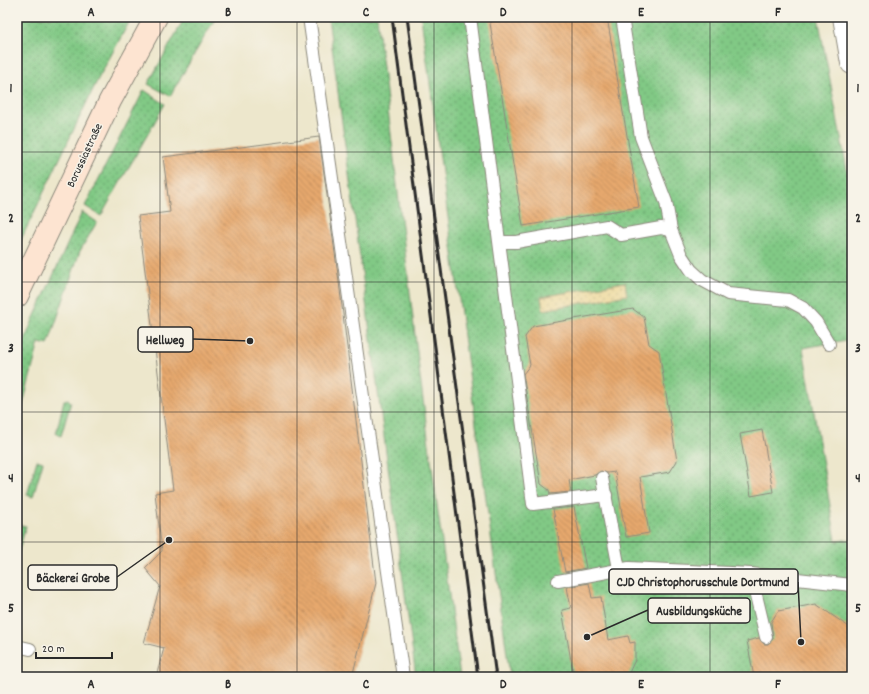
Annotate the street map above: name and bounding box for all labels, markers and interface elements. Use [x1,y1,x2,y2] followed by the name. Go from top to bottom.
[87,4,95,23] text: A
[225,4,231,23] text: B
[363,4,370,23] text: C
[500,4,507,23] text: D
[638,4,645,23] text: E
[775,4,781,23] text: F
[10,80,13,99] text: 1
[857,80,860,99] text: 1
[63,121,108,191] street label: Borussiastraße
[8,210,14,229] text: 2
[855,210,861,229] text: 2
[138,327,193,352] callout: Hellweg
[146,332,184,351] text: Hellweg
[8,340,14,359] text: 3
[855,340,861,359] text: 3
[8,470,14,489] text: 4
[855,470,861,489] text: 4
[28,565,117,590] callout: Bäckerei Grobe
[609,569,798,594] callout: CJD Christophorusschule Dortmund
[36,570,110,589] text: Bäckerei Grobe
[617,574,789,593] text: CJD Christophorusschule Dortmund
[648,598,750,623] callout: Ausbildungsküche
[8,600,14,619] text: 5
[855,600,861,619] text: 5
[656,603,742,622] text: Ausbildungsküche
[36,634,112,660] scale bar
[42,641,65,658] text: 20 m
[87,676,95,694] text: A
[225,676,231,694] text: B
[363,676,370,694] text: C
[500,676,507,694] text: D
[638,676,645,694] text: E
[775,676,781,694] text: F

